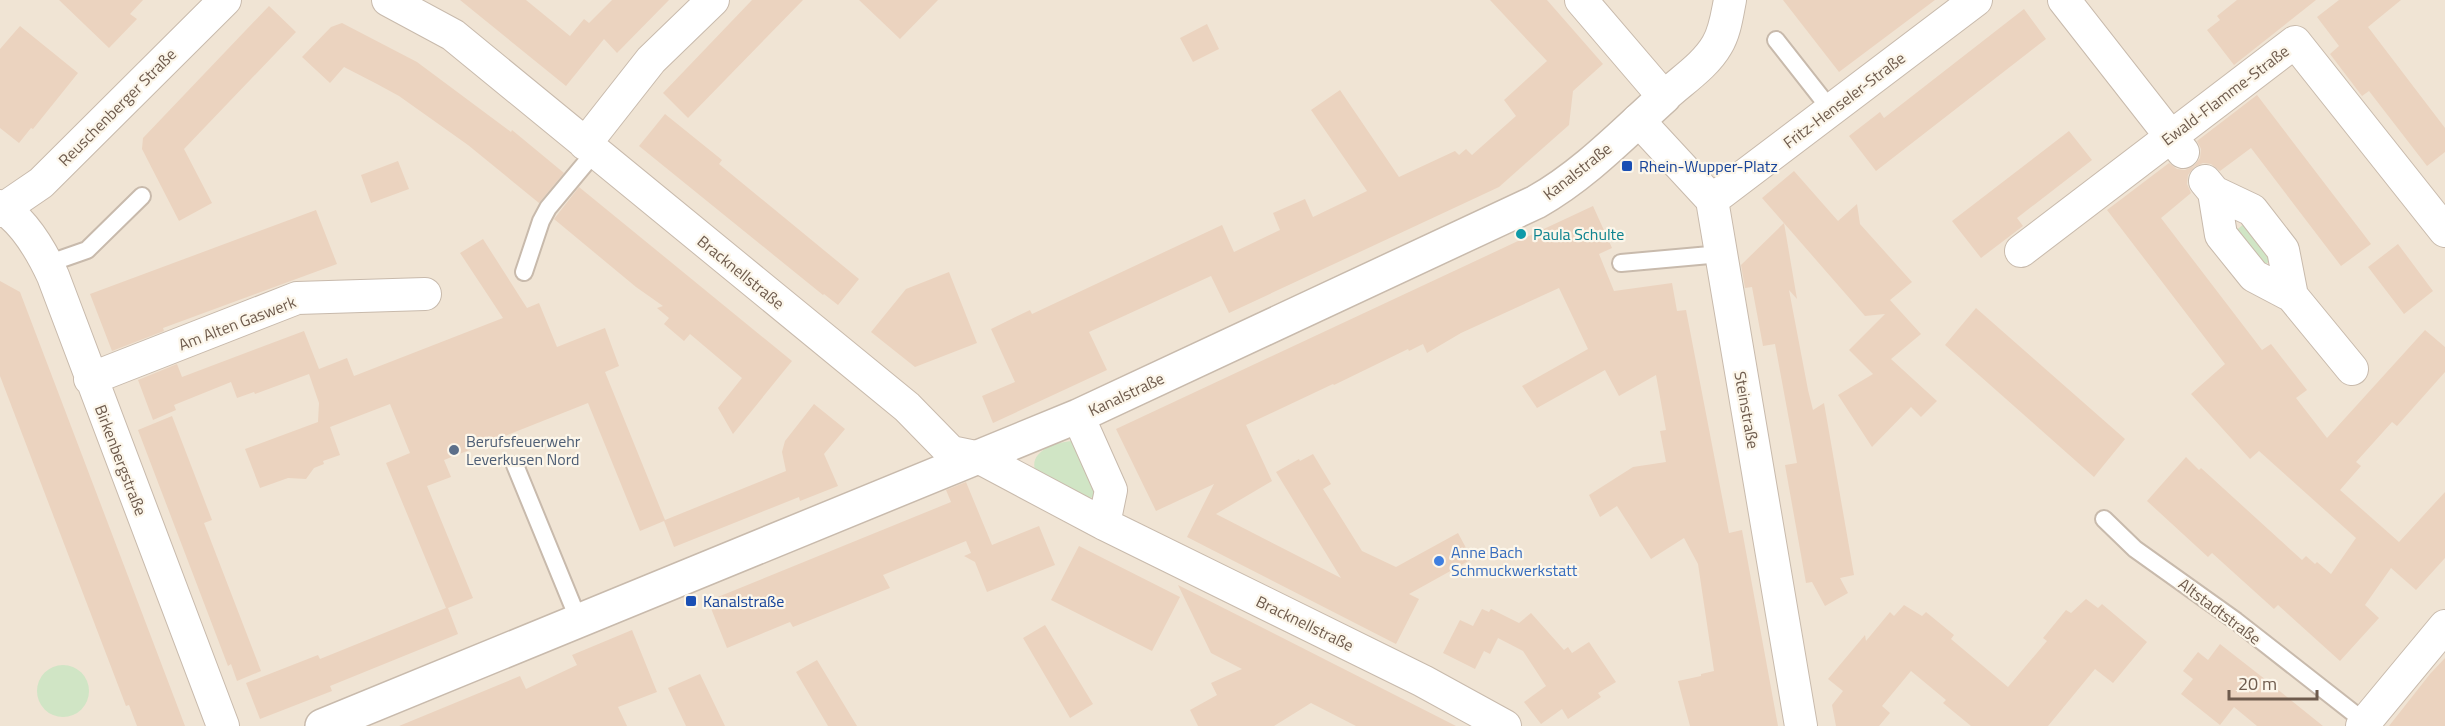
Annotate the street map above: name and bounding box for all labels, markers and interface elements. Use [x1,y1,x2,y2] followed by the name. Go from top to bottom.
[2156,39,2294,151] street label: Ewald-Flamme-Straße
[53,43,181,171] street label: Reuschenberger Straße
[1778,46,1910,154] street label: Fritz-Henseler-Straße
[1538,137,1616,205] street label: Kanalstraße
[1639,154,1778,178] place label: Rhein-Wupper-Platz
[1620,159,1634,173] marker: Rhein-Wupper-Platz
[1533,222,1624,246] place label: Paula Schulte
[1514,227,1528,241] marker: Paula Schulte
[692,229,790,315] street label: Bracknellstraße
[175,289,300,356] street label: Am Alten Gaswerk
[1084,366,1168,422] street label: Kanalstraße
[1728,369,1766,451] street label: Steinstraße
[89,401,153,519] street label: Birkenbergstraße
[466,429,581,471] place label: Berufsfeuerwehr Leverkusen Nord
[447,443,461,457] marker: Berufsfeuerwehr Leverkusen Nord
[1451,540,1578,582] place label: Anne Bach Schmuckwerkstatt
[1432,554,1446,568] marker: Anne Bach Schmuckwerkstatt
[2174,572,2266,650] street label: Altstadtstraße
[703,589,784,613] place label: Kanalstraße
[1252,589,1358,657] street label: Bracknellstraße
[684,594,698,608] marker: Kanalstraße
[2229,663,2318,701] scale bar
[2238,670,2277,697] text: 20 m

